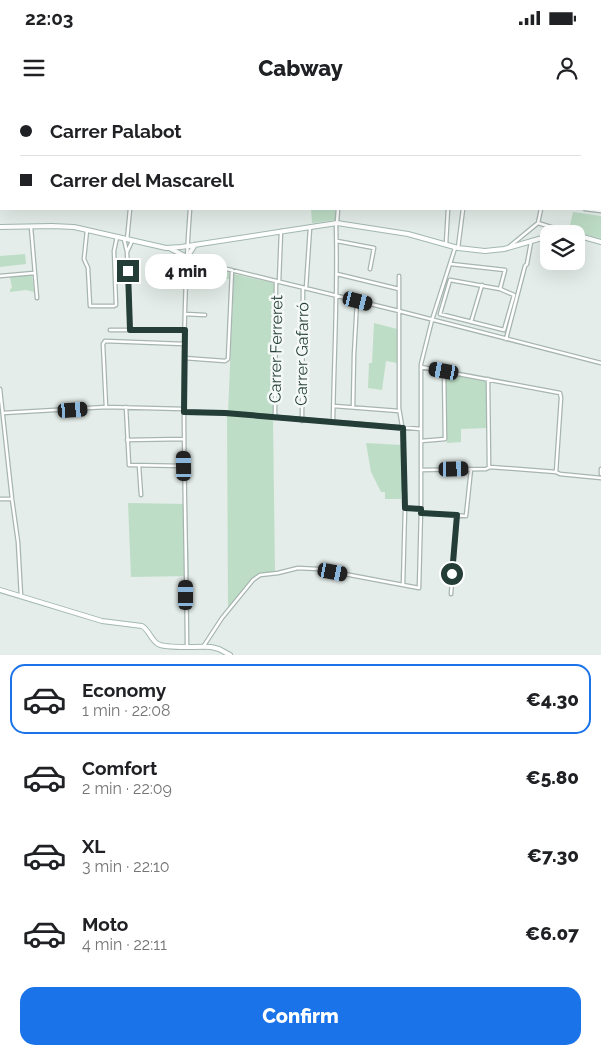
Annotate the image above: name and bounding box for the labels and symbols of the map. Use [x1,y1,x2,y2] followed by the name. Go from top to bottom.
[146,254,228,288] callout: 4 min
[117,260,139,282] route end
[341,290,374,312] car
[266,294,286,403] street label: Carrer Ferreret
[292,302,312,406] street label: Carrer Gafarró
[427,361,460,381] car
[57,401,88,419] car
[176,451,191,481] car
[438,461,469,477] car
[316,562,349,582] car
[441,563,463,585] route start
[178,580,193,610] car

